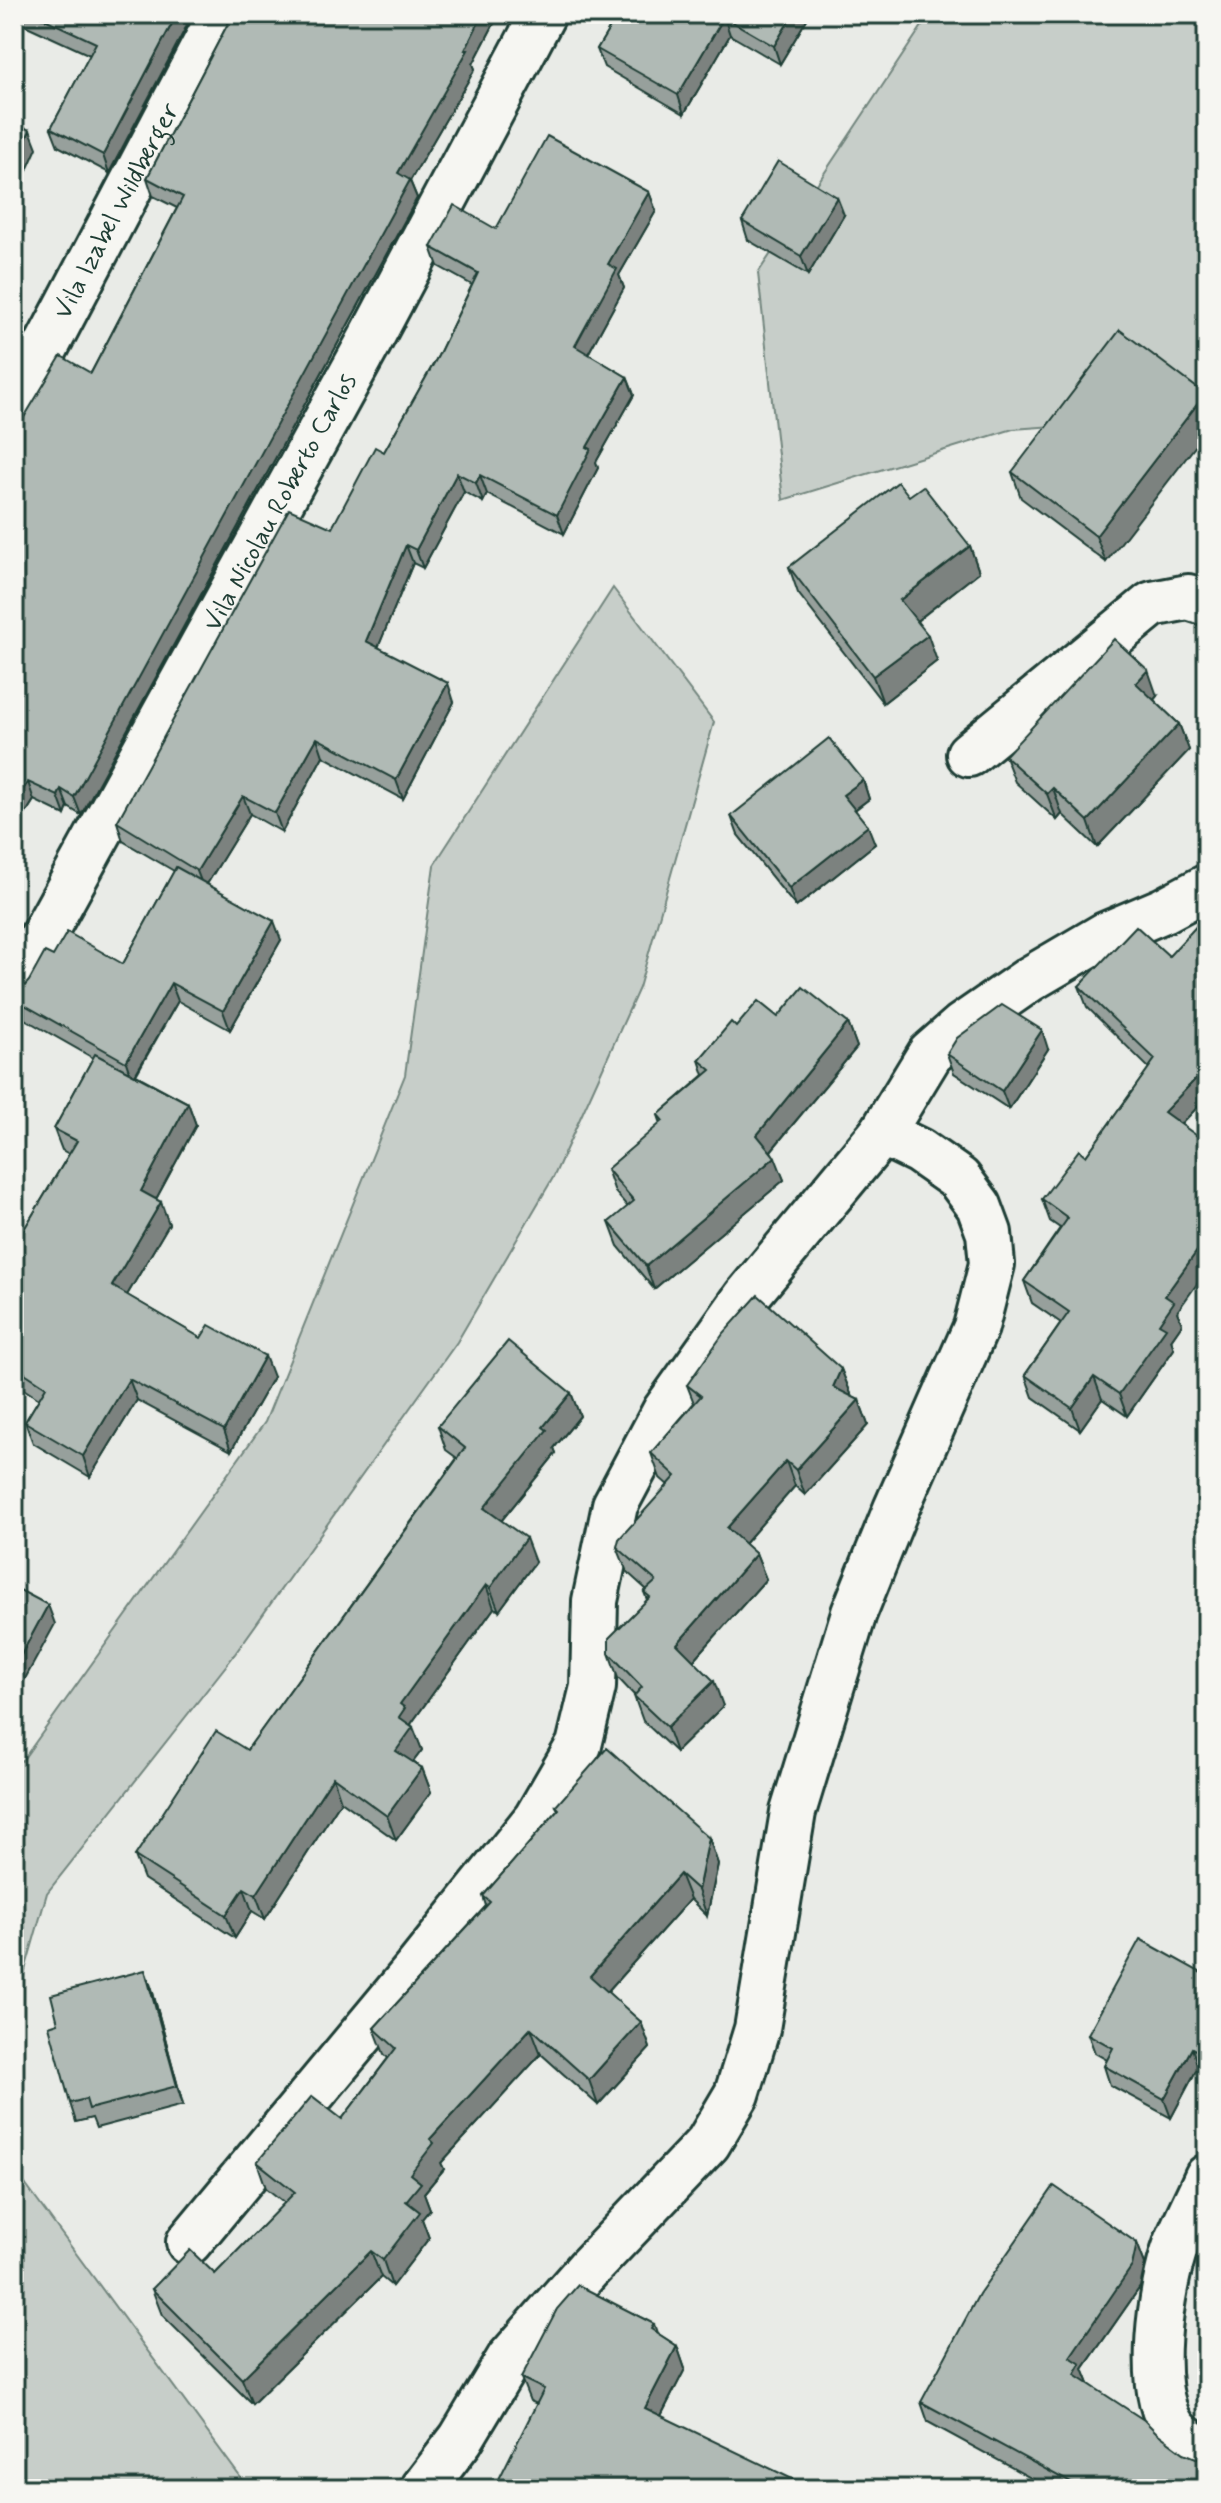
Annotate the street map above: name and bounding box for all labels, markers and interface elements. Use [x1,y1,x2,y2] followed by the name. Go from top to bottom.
[47,97,188,325] street label: Vila Izabel Wildberger
[196,367,365,638] street label: Vila Nicolau Roberto Carlos

